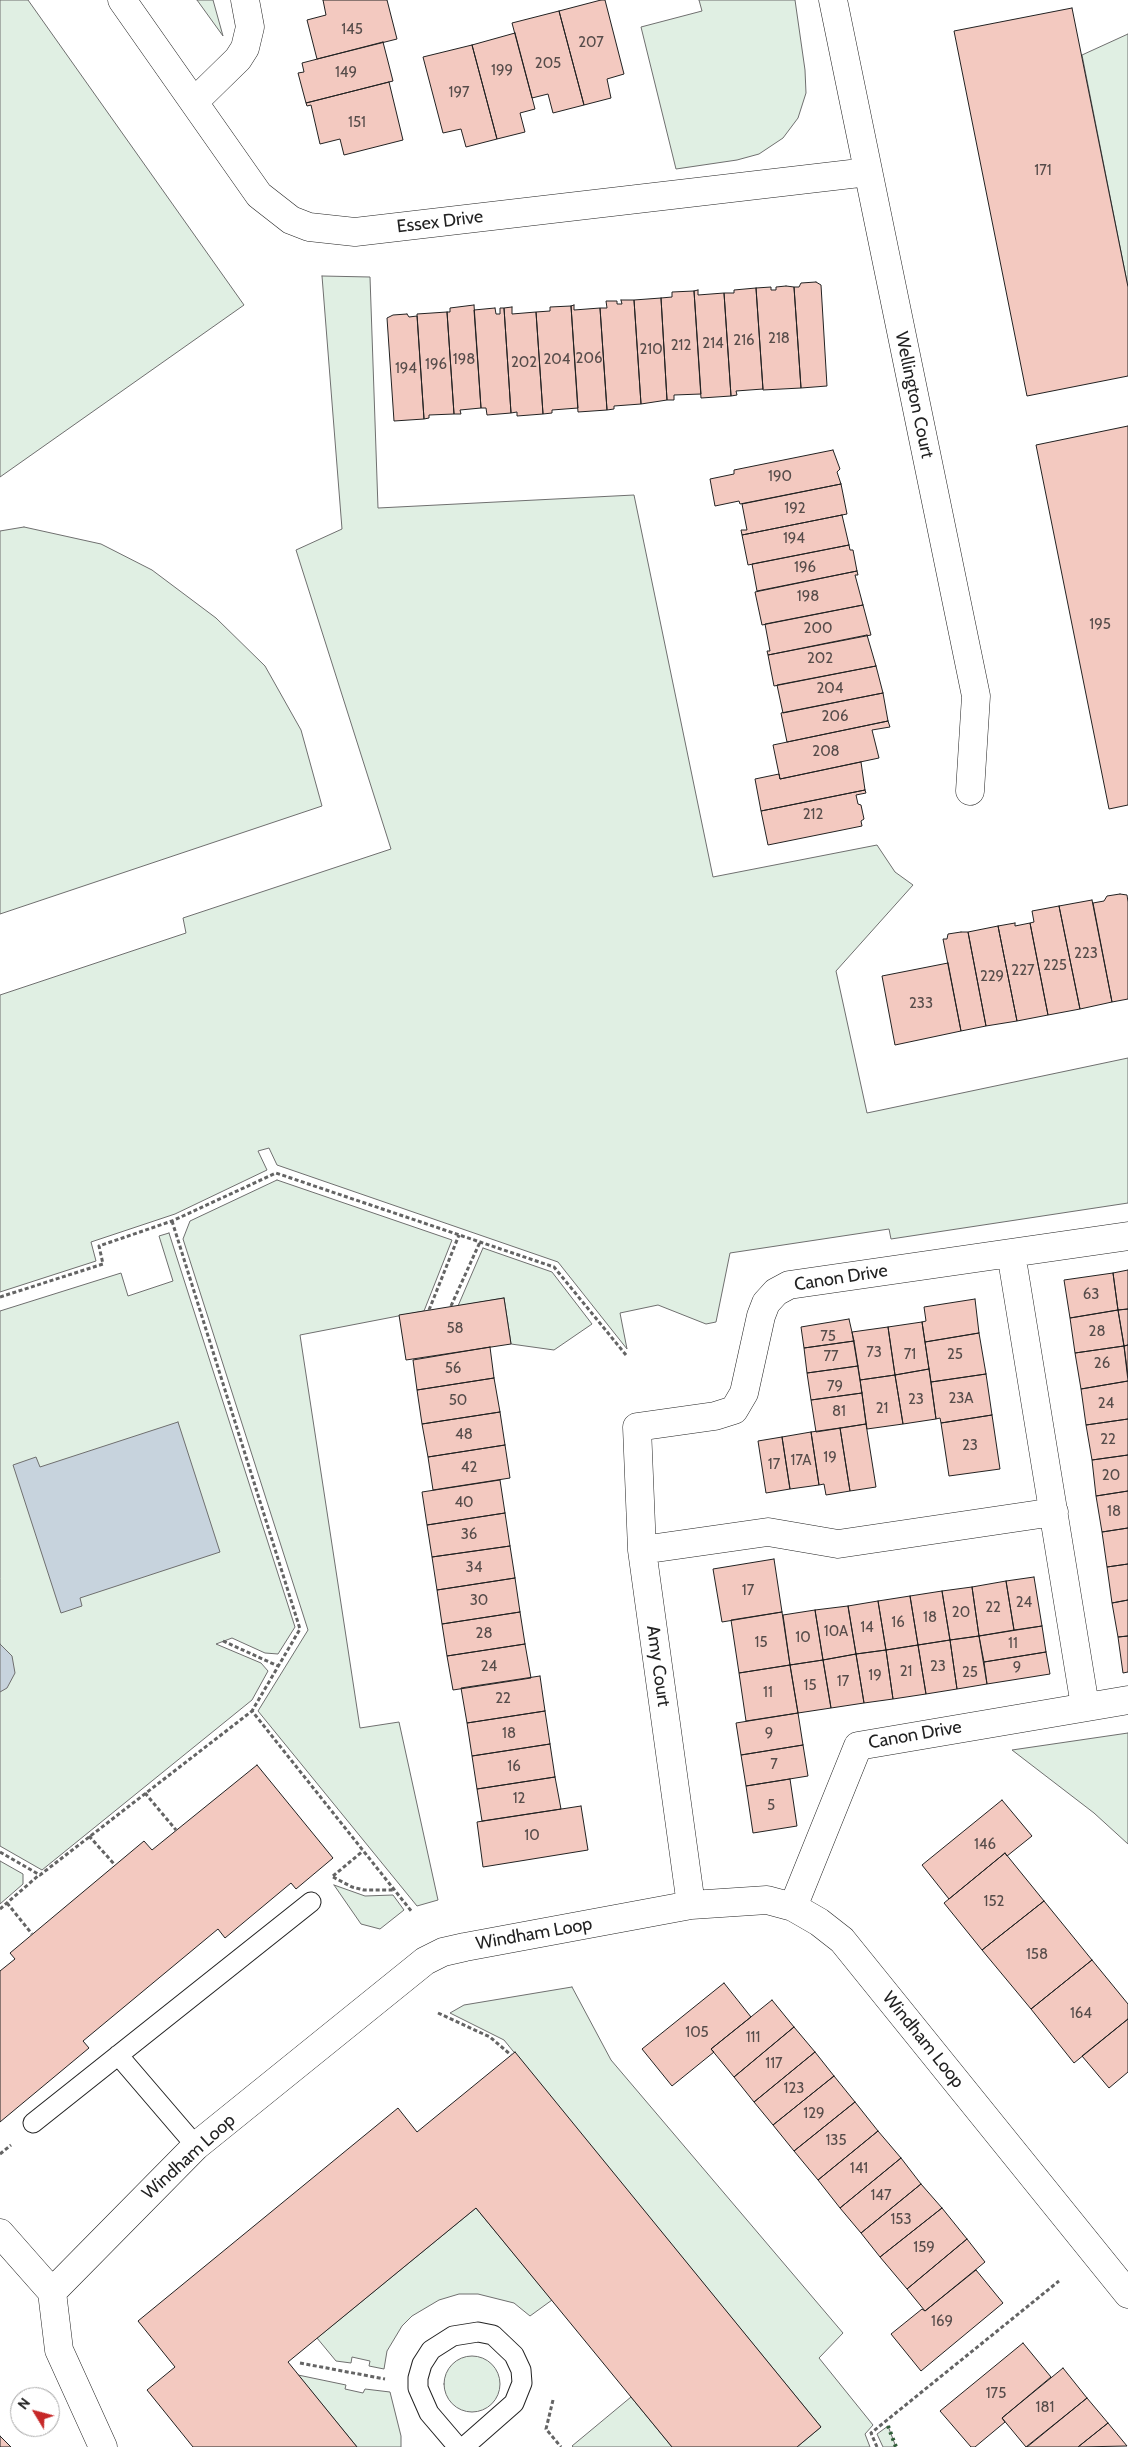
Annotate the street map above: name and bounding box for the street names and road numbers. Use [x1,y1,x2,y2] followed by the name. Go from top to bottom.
[396,206,484,238] street label: Essex Drive
[890,330,938,460] street label: Wellington Court
[793,1260,889,1296] street label: Canon Drive
[642,1624,674,1708] street label: Amy Court
[867,1716,963,1754] street label: Canon Drive
[474,1913,594,1955] street label: Windham Loop
[878,1987,968,2093] street label: Windham Loop
[138,2110,240,2204] street label: Windham Loop

